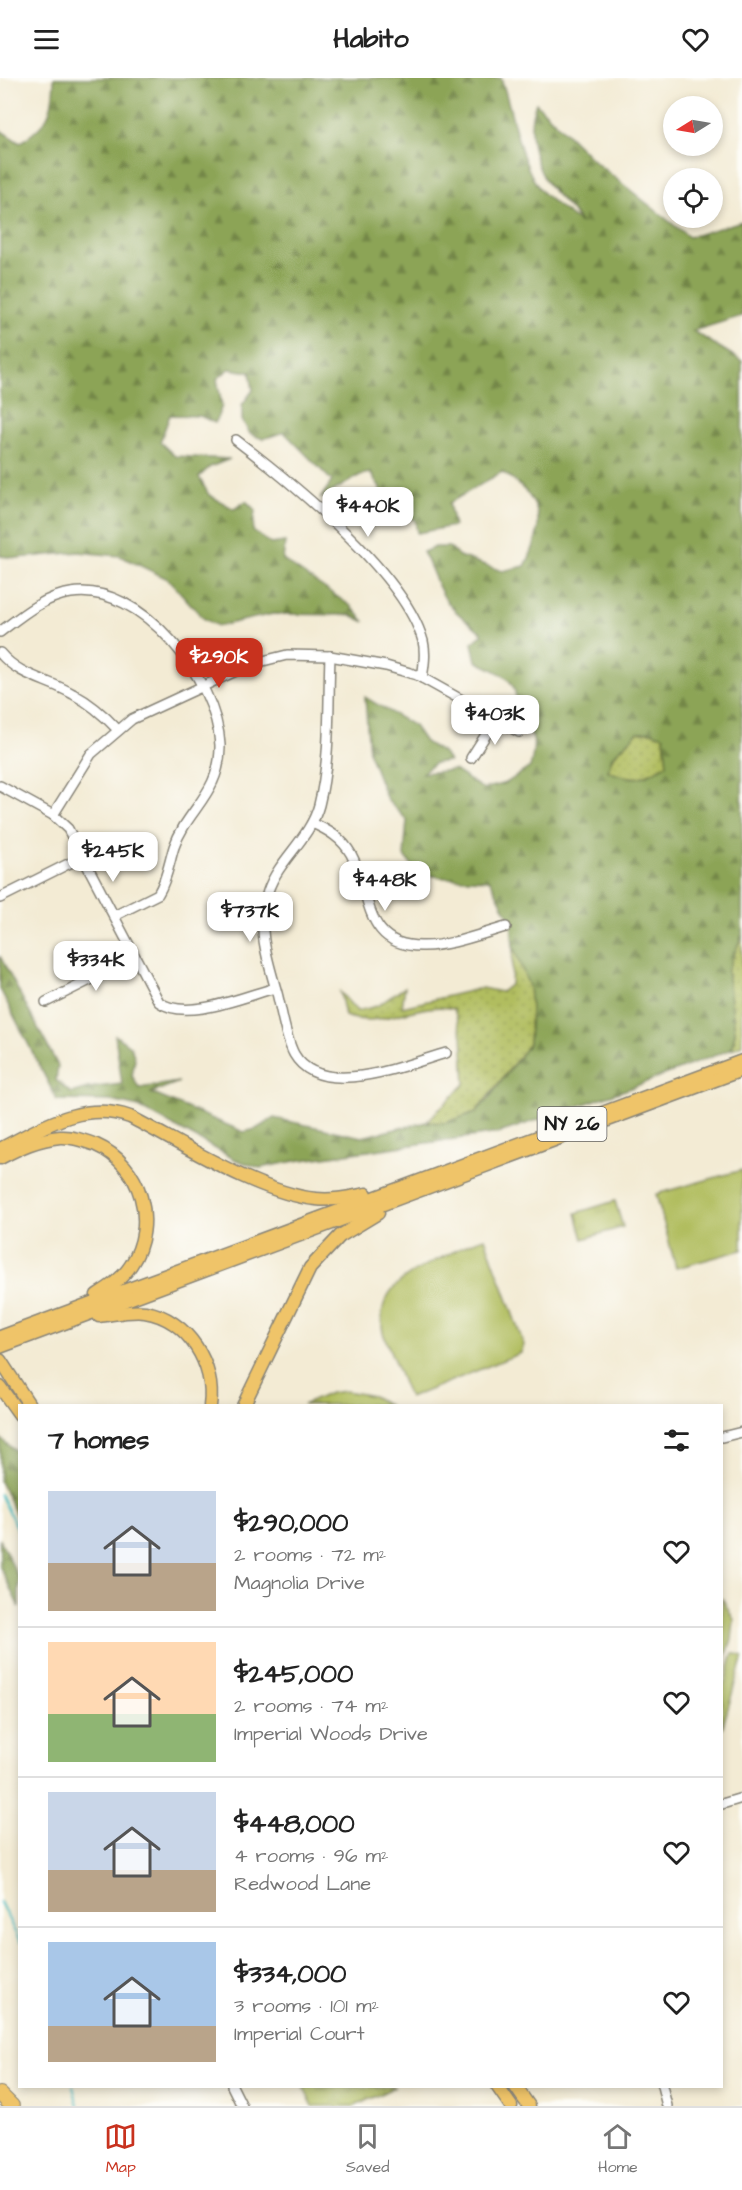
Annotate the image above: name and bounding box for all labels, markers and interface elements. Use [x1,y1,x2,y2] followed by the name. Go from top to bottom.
[333,20,409,58] text: Habito
[30,23,63,56] icon: menu
[679,23,712,56] icon: heart
[663,96,723,156] north arrow
[663,96,723,228] map controls
[663,168,723,228] button: locate
[326,487,410,538] pin: $440K
[336,492,400,520] text: $440K
[177,638,261,689] pin: $290K
[190,643,248,671] text: $290K
[453,695,537,746] pin: $403K
[465,700,525,728] text: $403K
[71,832,155,883] pin: $245K
[82,837,144,865] text: $245K
[343,861,427,912] pin: $448K
[353,866,417,894] text: $448K
[208,892,292,943] pin: $737K
[221,897,279,925] text: $737K
[54,941,138,992] pin: $334K
[67,946,125,974] text: $334K
[538,1107,606,1141] road number: NY 26
[48,1422,149,1458] text: 7 homes
[660,1424,693,1457] icon: filters
[234,1505,348,1541] text: $290,000
[96,1515,168,1587] icon: home
[660,1535,693,1568] icon: heart
[234,1541,386,1569] text: 2 rooms · 72 m²
[234,1569,365,1597] text: Magnolia Drive
[234,1656,353,1692] text: $245,000
[96,1666,168,1738] icon: home
[660,1686,693,1719] icon: heart
[234,1692,388,1720] text: 2 rooms · 74 m²
[234,1720,428,1748] text: Imperial Woods Drive
[234,1806,355,1842] text: $448,000
[96,1816,168,1888] icon: home
[660,1836,693,1869] icon: heart
[234,1842,389,1870] text: 4 rooms · 96 m²
[234,1870,371,1898] text: Redwood Lane
[234,1956,346,1992] text: $334,000
[96,1966,168,2038] icon: home
[660,1986,693,2019] icon: heart
[234,1992,379,2020] text: 3 rooms · 101 m²
[234,2020,365,2048] text: Imperial Court
[104,2120,137,2178] tab: Map
[346,2120,389,2178] tab: Saved
[598,2120,638,2178] tab: Home

